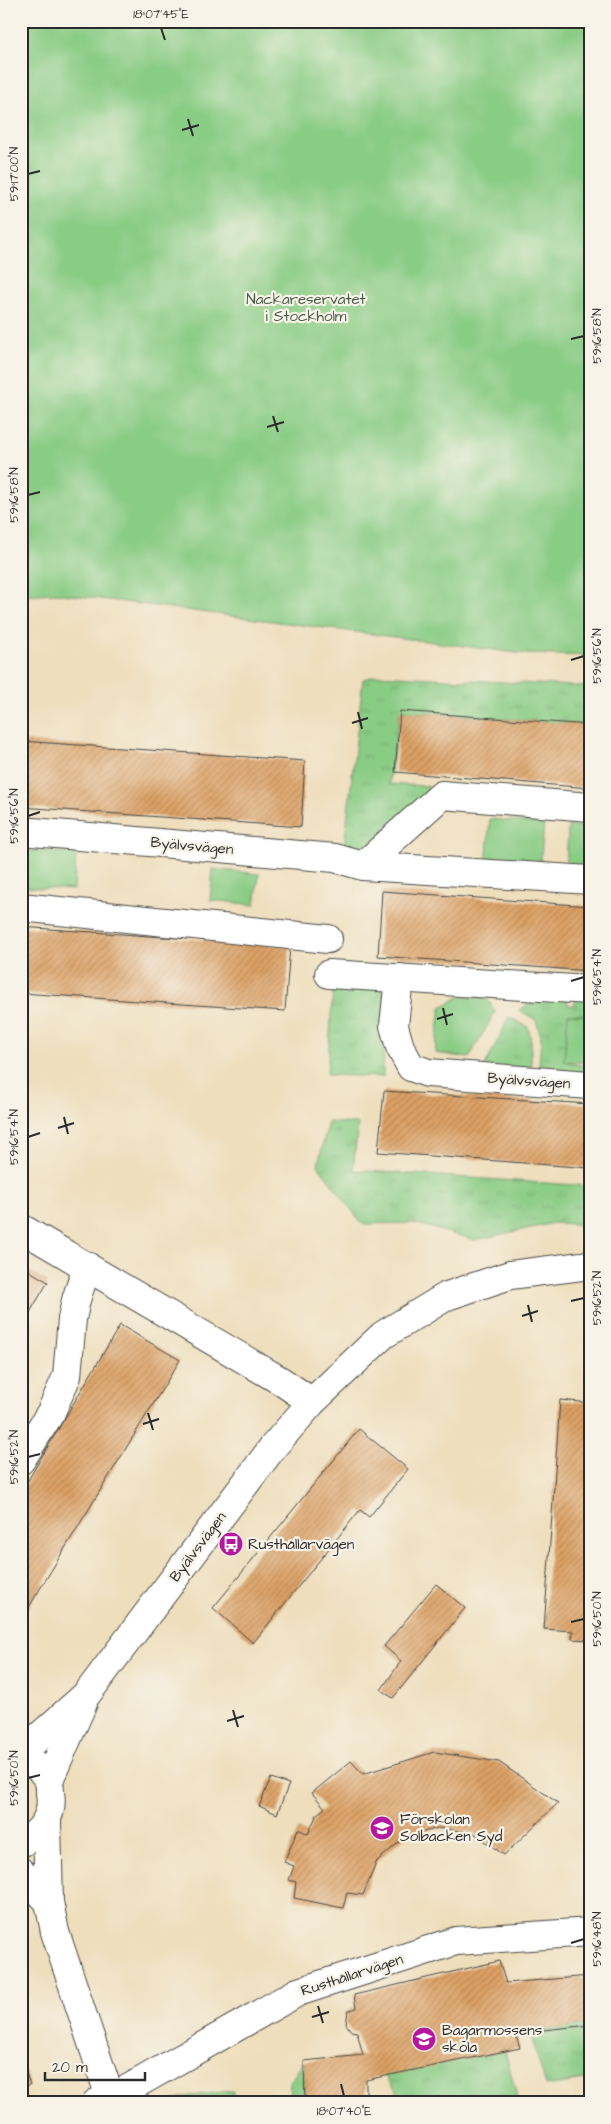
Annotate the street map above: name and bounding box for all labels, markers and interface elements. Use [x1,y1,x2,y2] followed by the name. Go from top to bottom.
[133,6,189,23] text: 18°07'45"E
[6,146,23,201] text: 59°17'00"N
[246,289,366,327] park label: Nackareservatet i Stockholm
[589,308,606,364] text: 59°16'58"N
[6,467,23,523] text: 59°16'58"N
[589,628,606,684] text: 59°16'56"N
[6,788,23,844] text: 59°16'56"N
[150,832,235,861] street label: Byälvsvägen
[589,949,606,1005] text: 59°16'54"N
[487,1068,572,1095] street label: Byälvsvägen
[6,1109,23,1165] text: 59°16'54"N
[589,1270,606,1325] text: 59°16'52"N
[6,1429,23,1484] text: 59°16'52"N
[165,1507,232,1587] street label: Byälvsvägen
[218,1531,244,1557] bus stop icon: Rusthållarvägen
[248,1534,355,1556] place label: Rusthållarvägen
[589,1591,606,1647] text: 59°16'50"N
[6,1750,23,1806] text: 59°16'50"N
[400,1809,503,1848] place label: Förskolan Solbacken Syd
[369,1815,395,1841] school or university icon: Förskolan Solbacken Syd
[589,1911,606,1967] text: 59°16'48"N
[298,1948,407,2002] street label: Rusthållarvägen
[442,2020,543,2058] place label: Bagarmossens skola
[411,2026,437,2052] school or university icon: Bagarmossens skola
[45,2049,145,2081] scale bar
[52,2057,88,2078] text: 20 m
[317,2103,371,2120] text: 18°07'40"E

